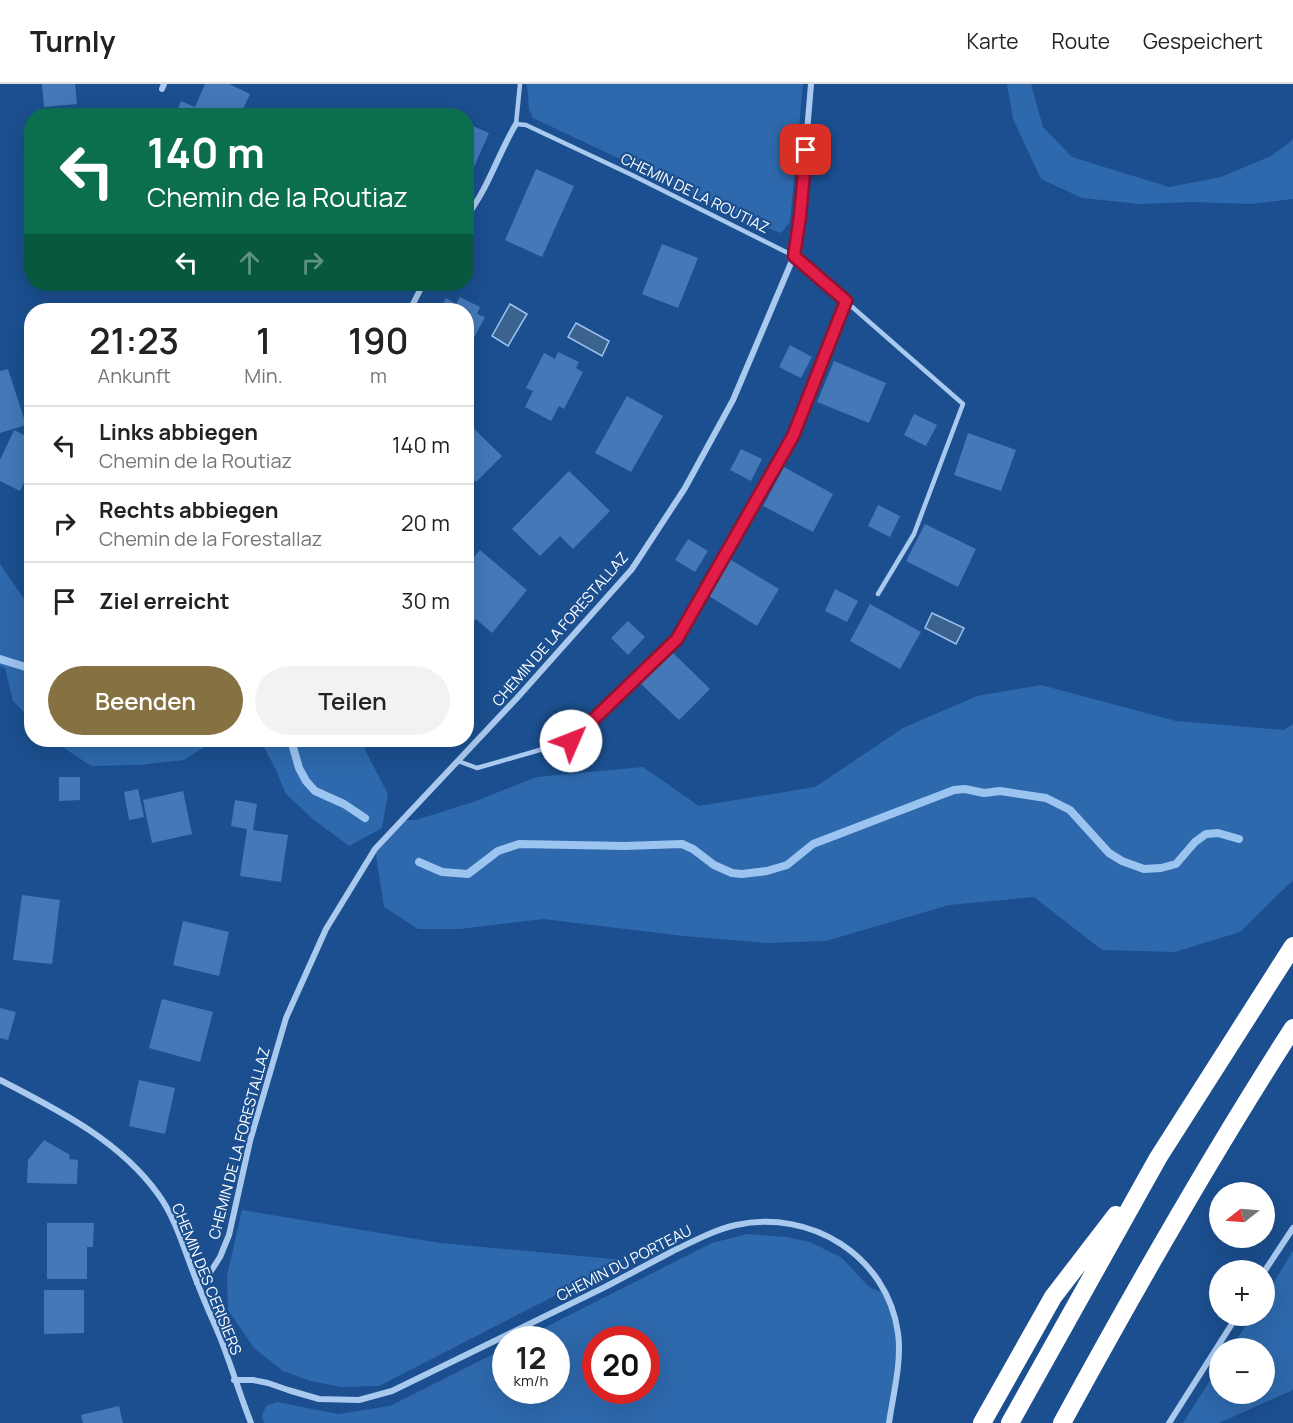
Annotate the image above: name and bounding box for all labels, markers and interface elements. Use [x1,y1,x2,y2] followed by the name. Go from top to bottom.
[30,22,115,60] text: Turnly
[967,27,1019,55] text: Karte
[1052,27,1110,55] text: Route
[1143,27,1263,55] text: Gespeichert
[147,123,265,181] text: 140 m
[780,124,831,175] pin
[48,132,126,210] icon: left
[789,133,822,166] icon: arrive
[617,148,773,238] street label: CHEMIN DE LA ROUTIAZ
[147,178,408,215] text: Chemin de la Routiaz
[170,246,203,279] icon: left
[233,246,266,279] icon: ahead
[296,246,329,279] icon: right
[89,316,179,365] text: 21:23
[256,316,271,365] text: 1
[348,316,409,365] text: 190
[98,362,171,389] text: Ankunft
[244,362,283,389] text: Min.
[370,362,387,389] text: m
[99,417,258,447] text: Links abbiegen
[48,429,81,462] icon: left
[392,430,450,460] text: 140 m
[99,447,292,474] text: Chemin de la Routiaz
[99,495,278,525] text: Rechts abbiegen
[48,507,81,540] icon: right
[401,508,450,538] text: 20 m
[99,525,322,552] text: Chemin de la Forestallaz
[487,547,633,711] street label: CHEMIN DE LA FORESTALLAZ
[48,585,81,618] icon: arrive
[99,586,230,616] text: Ziel erreicht
[401,586,450,616] text: 30 m
[48,666,243,735] button: Beenden
[255,666,450,735] button: Teilen
[539,709,603,773] position arrow
[203,1045,275,1241] street label: CHEMIN DE LA FORESTALLAZ
[1209,1182,1275,1248] north arrow
[1209,1182,1275,1404] map controls
[167,1200,247,1358] street label: CHEMIN DES CERISIERS
[553,1220,695,1306] street label: CHEMIN DU PORTEAU
[1209,1260,1275,1326] button: +
[582,1326,660,1404] speed limit sign: 20
[515,1337,547,1378] text: 12
[1209,1338,1275,1404] button: −
[514,1370,548,1391] text: km/h

